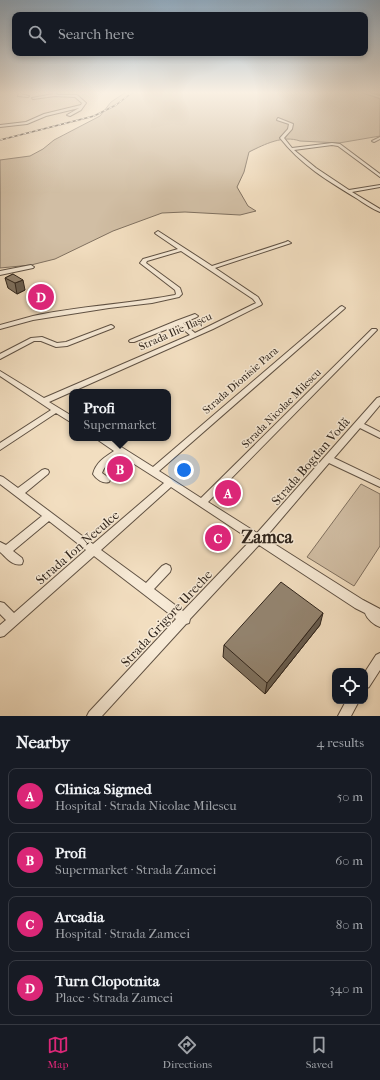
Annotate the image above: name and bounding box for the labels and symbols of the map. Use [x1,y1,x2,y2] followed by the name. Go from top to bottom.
[28,282,54,312] pin: D
[137,309,214,353] street label: Strada Ilie Ilașcu
[200,343,281,417] street label: Strada Dionisie Para
[239,365,324,451] street label: Strada Nicolae Milescu
[268,414,353,508] street label: Strada Bogdan Vodă
[107,454,133,484] pin: B
[174,460,194,480] your location
[215,478,241,508] pin: A
[33,507,122,588] street label: Strada Ion Neculce
[205,523,231,553] pin: C
[241,527,294,548] district label: Zamca
[118,566,215,670] street label: Strada Grigore Ureche

